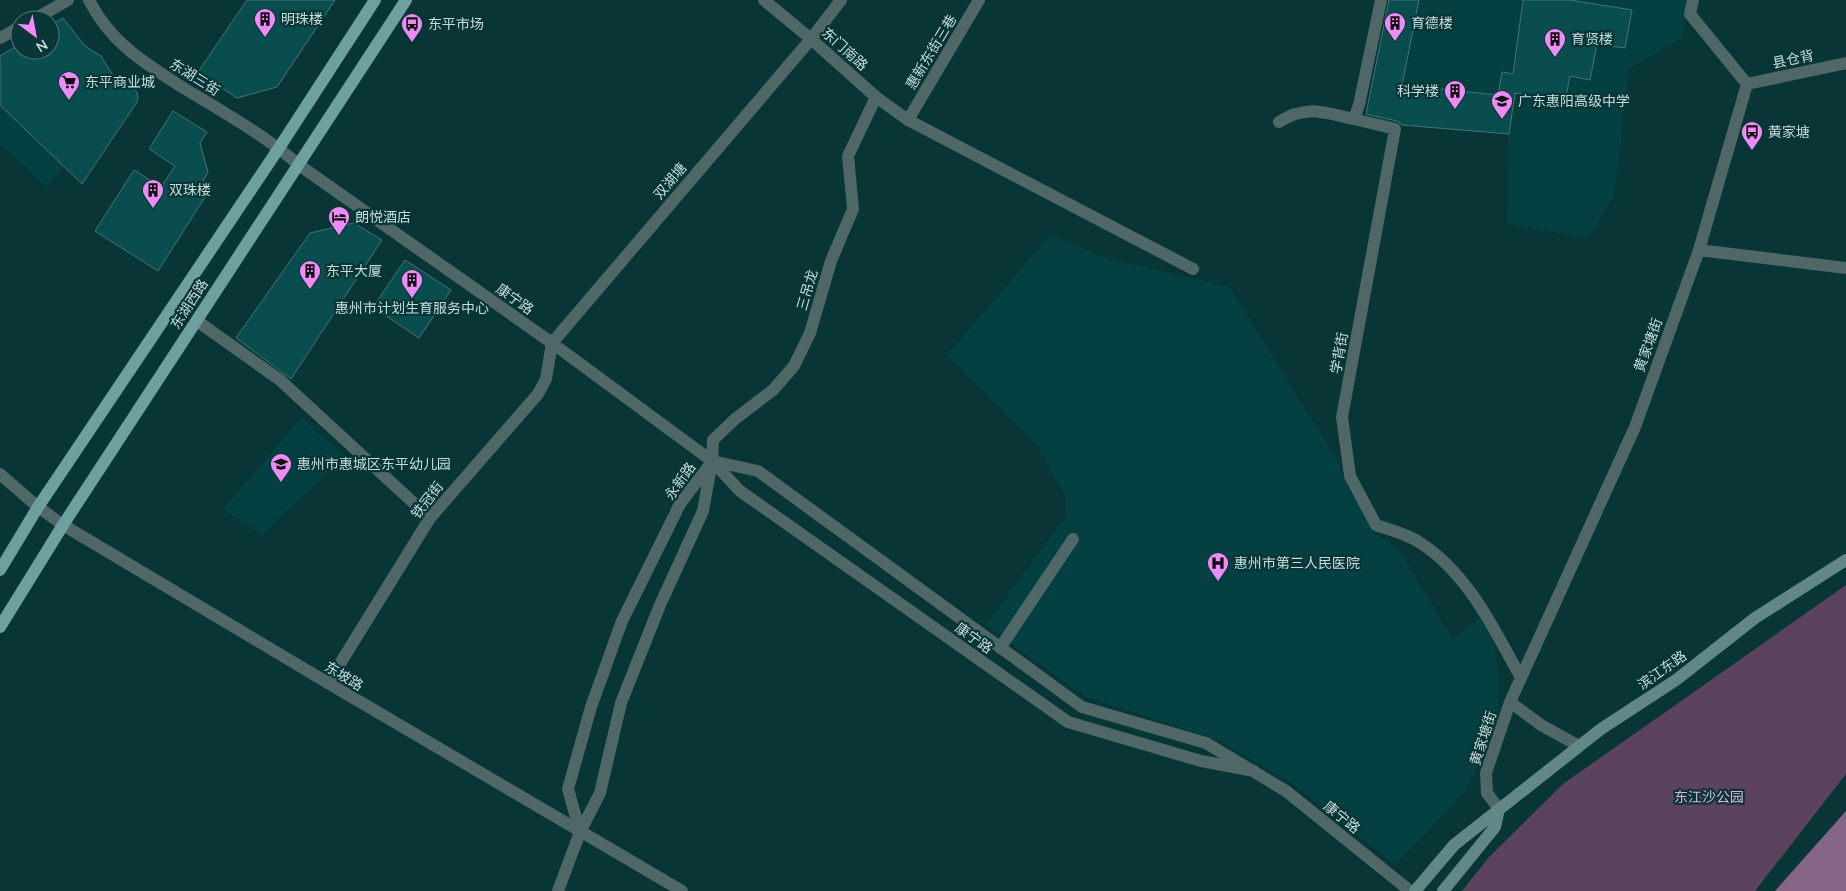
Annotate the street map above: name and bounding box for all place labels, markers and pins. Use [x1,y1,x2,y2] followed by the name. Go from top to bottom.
[253,7,277,38] building icon: 明珠楼
[281,10,323,29] place label: 明珠楼
[1383,11,1407,42] building icon: 育德楼
[400,12,424,43] bus stop icon: 东平市场
[1411,14,1453,33] place label: 育德楼
[428,15,484,34] place label: 东平市场
[1543,27,1567,58] building icon: 育贤楼
[1571,30,1613,49] place label: 育贤楼
[57,70,81,101] supermarket icon: 东平商业城
[85,73,155,92] place label: 东平商业城
[1443,79,1467,110] building icon: 科学楼
[1397,82,1439,101] place label: 科学楼
[1490,89,1514,120] school or university icon: 广东惠阳高级中学
[1518,92,1630,111] place label: 广东惠阳高级中学
[1740,120,1764,151] bus stop icon: 黄家塘
[1768,123,1810,142] place label: 黄家塘
[141,178,165,209] building icon: 双珠楼
[169,181,211,200] place label: 双珠楼
[327,205,351,236] hotel icon: 朗悦酒店
[355,208,411,227] place label: 朗悦酒店
[298,259,322,290] building icon: 东平大厦
[326,262,382,281] place label: 东平大厦
[400,268,424,299] building icon: 惠州市计划生育服务中心
[335,299,489,318] place label: 惠州市计划生育服务中心
[269,452,293,483] school or university icon: 惠州市惠城区东平幼儿园
[297,455,451,474] place label: 惠州市惠城区东平幼儿园
[1206,551,1230,582] hospital icon: 惠州市第三人民医院
[1234,554,1360,573] place label: 惠州市第三人民医院

